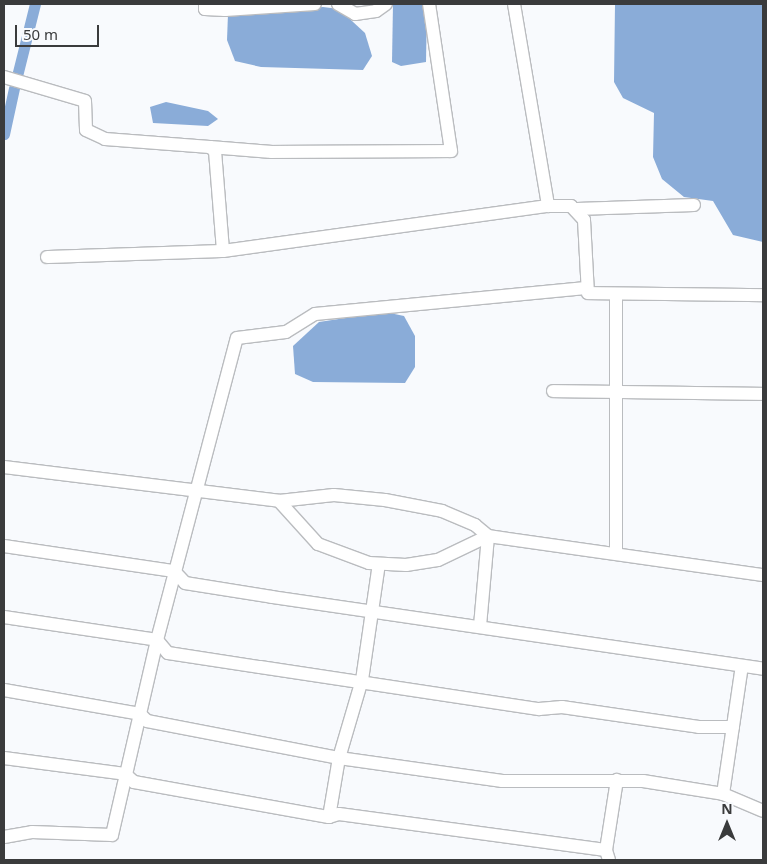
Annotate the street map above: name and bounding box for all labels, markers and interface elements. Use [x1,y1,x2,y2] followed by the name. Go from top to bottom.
[18,15,101,47] scale bar
[23,24,58,44] text: 50 m
[702,799,752,849] north arrow
[721,799,733,818] text: N

